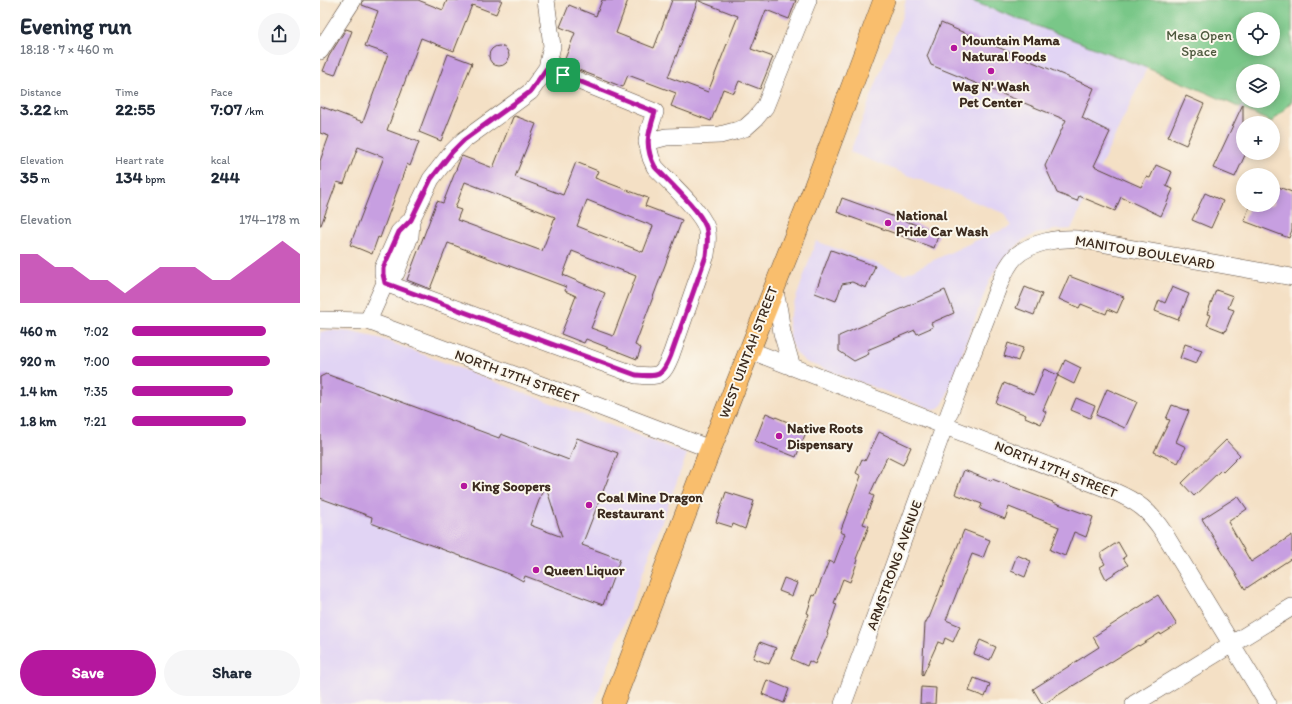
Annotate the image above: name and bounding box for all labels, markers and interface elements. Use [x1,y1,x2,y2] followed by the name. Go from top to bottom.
[1236,12,1280,212] map controls
[1236,12,1280,56] button: locate
[20,13,132,40] text: Evening run
[258,13,300,55] button: share
[1166,27,1232,60] park label: Mesa Open Space
[962,32,1061,65] place label: Mountain Mama Natural Foods
[20,42,114,57] text: 18:18 · 7 × 460 m
[949,43,959,53] marker: Mountain Mama Natural Foods
[546,58,580,92] pin
[552,64,574,86] icon: arrive
[1236,64,1280,108] button: layers
[986,66,996,76] marker: Wag N' Wash Pet Center
[953,78,1030,111] place label: Wag N' Wash Pet Center
[20,86,61,99] text: Distance
[115,86,139,99] text: Time
[211,86,233,99] text: Pace
[20,99,51,119] text: 3.22
[115,99,155,119] text: 22:55
[211,99,242,119] text: 7:07
[51,105,68,118] text: km
[242,105,264,118] text: /km
[1236,116,1280,160] button: +
[20,154,64,167] text: Elevation
[115,154,164,167] text: Heart rate
[211,154,230,167] text: kcal
[20,167,38,187] text: 35
[115,167,143,187] text: 134
[211,167,240,187] text: 244
[1236,168,1280,212] button: −
[38,173,50,186] text: m
[143,173,166,186] text: bpm
[896,207,989,240] place label: National Pride Car Wash
[20,212,72,227] text: Elevation
[239,212,300,227] text: 174–178 m
[883,218,893,228] marker: National Pride Car Wash
[1074,232,1216,273] street label: MANITOU BOULEVARD
[715,284,782,421] street label: WEST UINTAH STREET
[20,324,57,339] text: 460 m
[84,324,108,339] text: 7:02
[452,346,581,407] street label: NORTH 17TH STREET
[20,354,56,369] text: 920 m
[84,354,110,369] text: 7:00
[20,384,57,399] text: 1.4 km
[84,384,108,399] text: 7:35
[20,414,56,429] text: 1.8 km
[84,414,107,429] text: 7:21
[787,420,863,453] place label: Native Roots Dispensary
[774,431,784,441] marker: Native Roots Dispensary
[992,437,1120,502] street label: NORTH 17TH STREET
[472,478,551,495] place label: King Soopers
[459,481,469,491] marker: King Soopers
[597,489,703,522] place label: Coal Mine Dragon Restaurant
[863,498,926,632] street label: ARMSTRONG AVENUE
[584,500,594,510] marker: Coal Mine Dragon Restaurant
[544,562,625,579] place label: Queen Liquor
[531,565,541,575] marker: Queen Liquor
[20,650,156,696] button: Save
[164,650,300,696] button: Share

